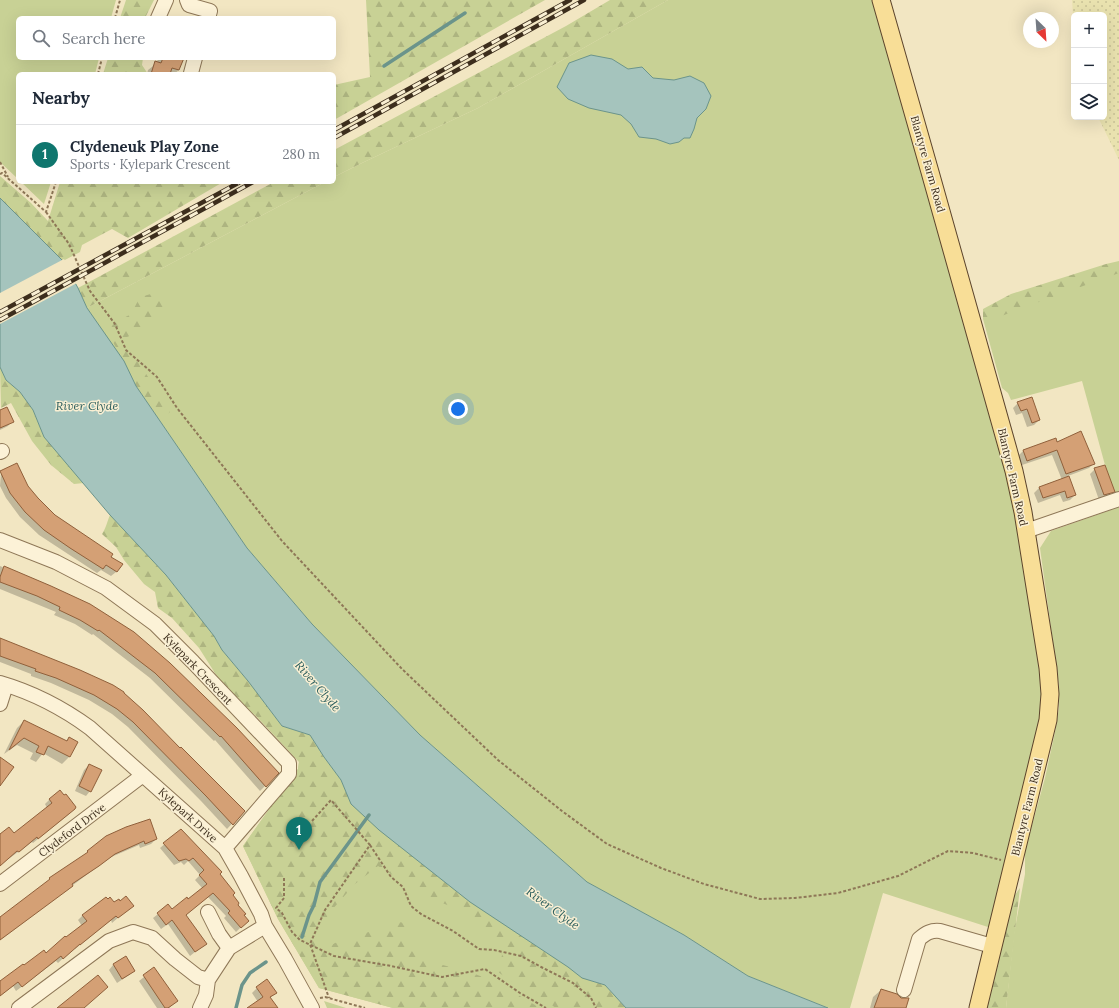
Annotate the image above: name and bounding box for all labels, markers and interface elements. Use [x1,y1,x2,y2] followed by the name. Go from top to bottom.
[1023,12,1059,48] north arrow
[1071,12,1107,120] map controls
[1071,12,1107,48] button: +
[16,16,336,60] search box
[30,27,52,49] icon: search
[62,29,145,48] text: Search here
[1071,48,1107,84] button: −
[1071,84,1107,120] button: layers
[32,87,90,109] text: Nearby
[908,114,949,214] street label: Blantyre Farm Road
[70,137,219,156] text: Clydeneuk Play Zone
[42,146,48,163] text: 1
[283,146,320,163] text: 280 m
[70,156,230,173] text: Sports · Kylepark Crescent
[56,398,118,413] water label: River Clyde
[448,399,468,419] your location
[995,427,1031,528] street label: Blantyre Farm Road
[160,630,236,708] street label: Kylepark Crescent
[292,658,344,715] water label: River Clyde
[1008,756,1046,857] street label: Blantyre Farm Road
[155,785,221,845] street label: Kylepark Drive
[36,800,108,860] street label: Clydeford Drive
[286,817,312,850] pin: 1
[523,884,583,933] water label: River Clyde

